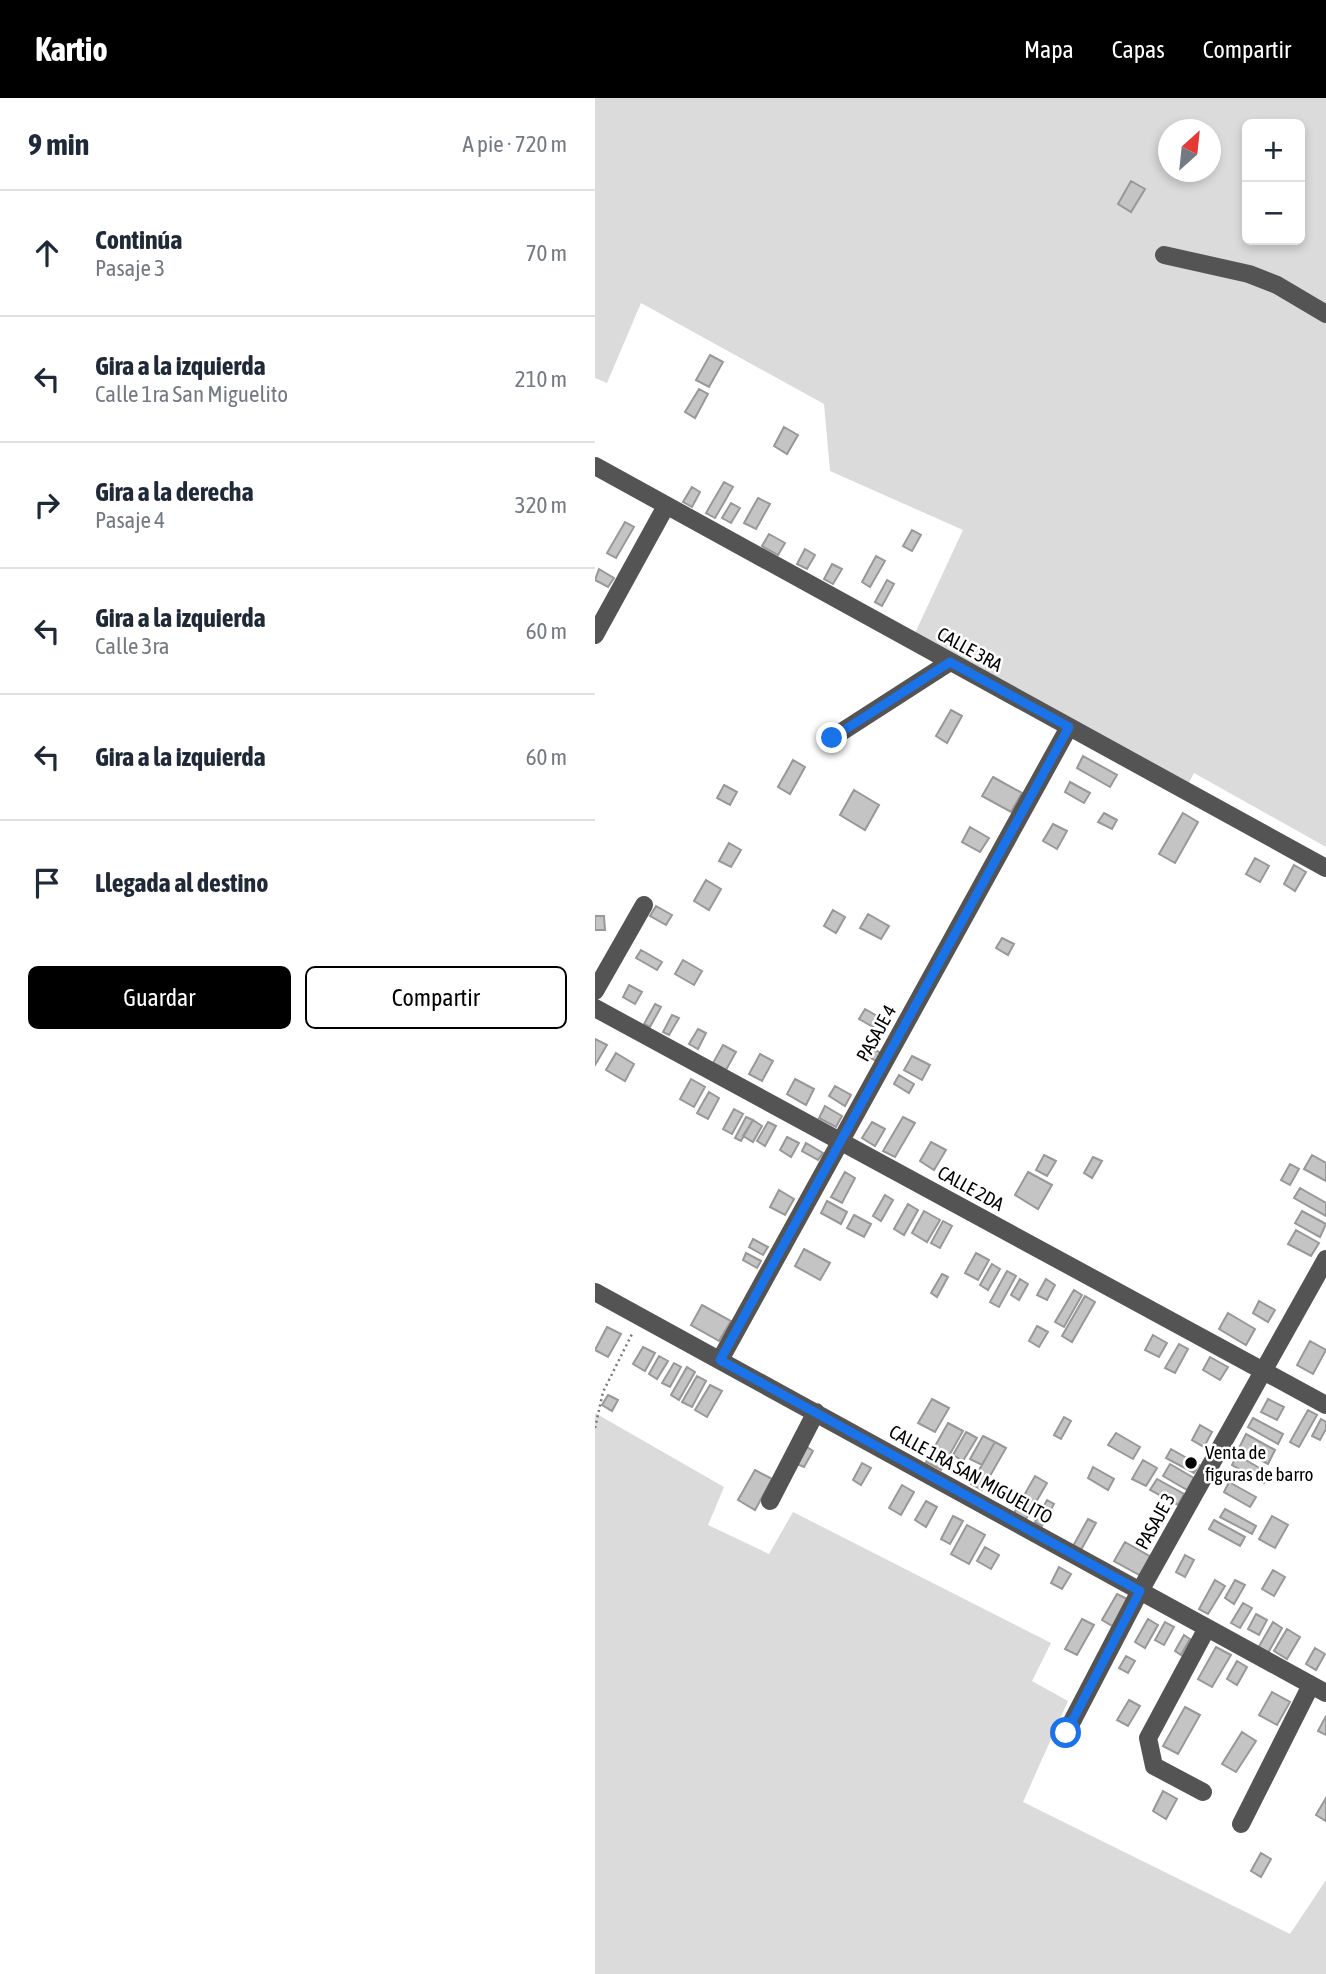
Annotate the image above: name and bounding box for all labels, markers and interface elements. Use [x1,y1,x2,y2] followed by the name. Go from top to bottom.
[35,30,108,68] text: Kartio
[1024,36,1074,63] text: Mapa
[1112,36,1165,63] text: Capas
[1203,36,1291,63] text: Compartir
[1158,119,1221,182] north arrow
[1242,119,1305,245] map controls
[1242,119,1305,182] button: +
[28,127,89,161] text: 9 min
[463,131,567,157] text: A pie · 720 m
[1242,182,1305,245] button: −
[95,225,182,255] text: Continúa
[28,234,66,272] icon: ahead
[526,240,567,266] text: 70 m
[95,255,165,281] text: Pasaje 3
[95,351,266,381] text: Gira a la izquierda
[28,360,66,398] icon: left
[515,366,567,392] text: 210 m
[95,381,288,407] text: Calle 1ra San Miguelito
[95,477,254,507] text: Gira a la derecha
[28,486,66,524] icon: right
[515,492,567,518] text: 320 m
[95,507,165,533] text: Pasaje 4
[95,603,266,633] text: Gira a la izquierda
[28,612,66,650] icon: left
[526,618,567,644] text: 60 m
[934,622,1007,676] street label: CALLE 3RA
[95,633,169,659] text: Calle 3ra
[816,722,847,753] route end
[28,738,66,776] icon: left
[95,742,266,772] text: Gira a la izquierda
[526,744,567,770] text: 60 m
[28,864,66,902] icon: arrive
[95,868,268,898] text: Llegada al destino
[28,966,291,1029] button: Guardar
[305,966,567,1029] button: Compartir
[852,1001,900,1065] street label: PASAJE 4
[934,1161,1008,1215] street label: CALLE 2DA
[886,1420,1056,1528] street label: CALLE 1RA SAN MIGUELITO
[1205,1441,1314,1485] place label: Venta de figuras de barro
[1183,1455,1199,1471] marker: Venta de figuras de barro
[1131,1489,1179,1553] street label: PASAJE 3
[1050,1717,1081,1748] route start

